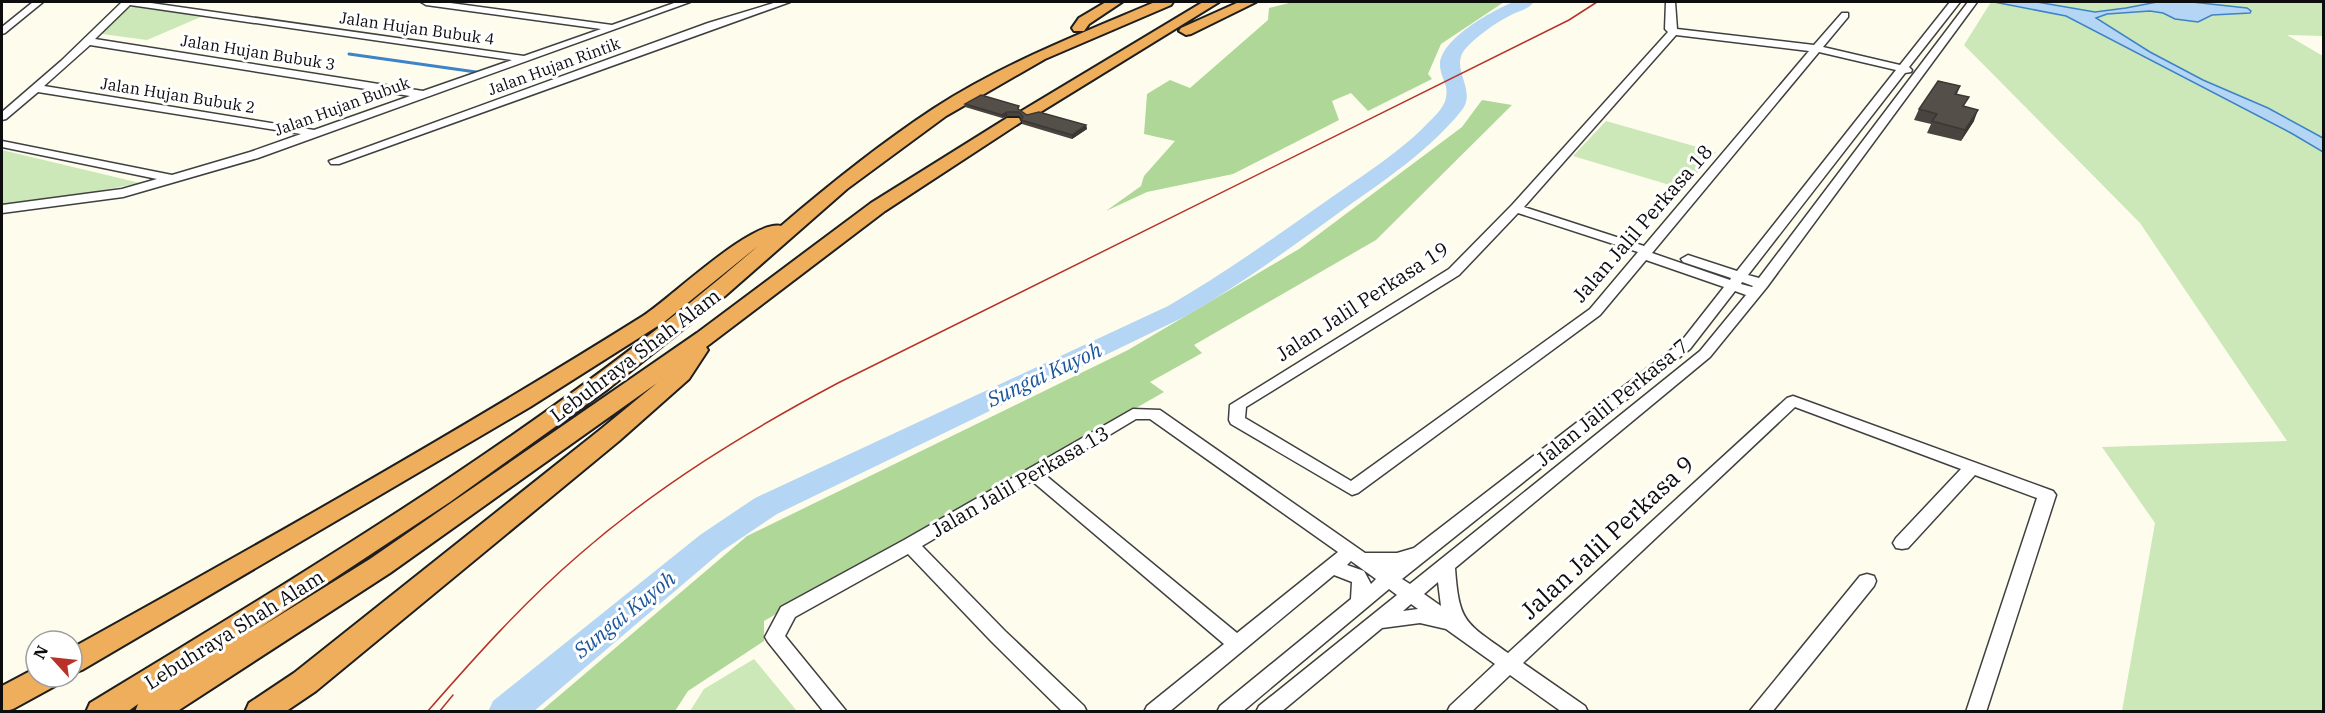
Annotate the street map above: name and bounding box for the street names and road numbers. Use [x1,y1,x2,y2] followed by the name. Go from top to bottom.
[338,7,496,49] street label: Jalan Hujan Bubuk 4
[179,30,337,74] street label: Jalan Hujan Bubuk 3
[485,33,624,99] street label: Jalan Hujan Rintik
[272,72,413,140] street label: Jalan Hujan Bubuk
[99,73,257,117] street label: Jalan Hujan Bubuk 2
[1566,138,1718,308] street label: Jalan Jalil Perkasa 18
[1270,235,1454,367] street label: Jalan Jalil Perkasa 19
[544,282,726,428] street label: Lebuhraya Shah Alam
[1530,332,1694,472] street label: Jalan Jalil Perkasa 7
[926,419,1114,543] street label: Jalan Jalil Perkasa 13
[1513,448,1701,626] street label: Jalan Jalil Perkasa 9
[139,563,329,695] street label: Lebuhraya Shah Alam

